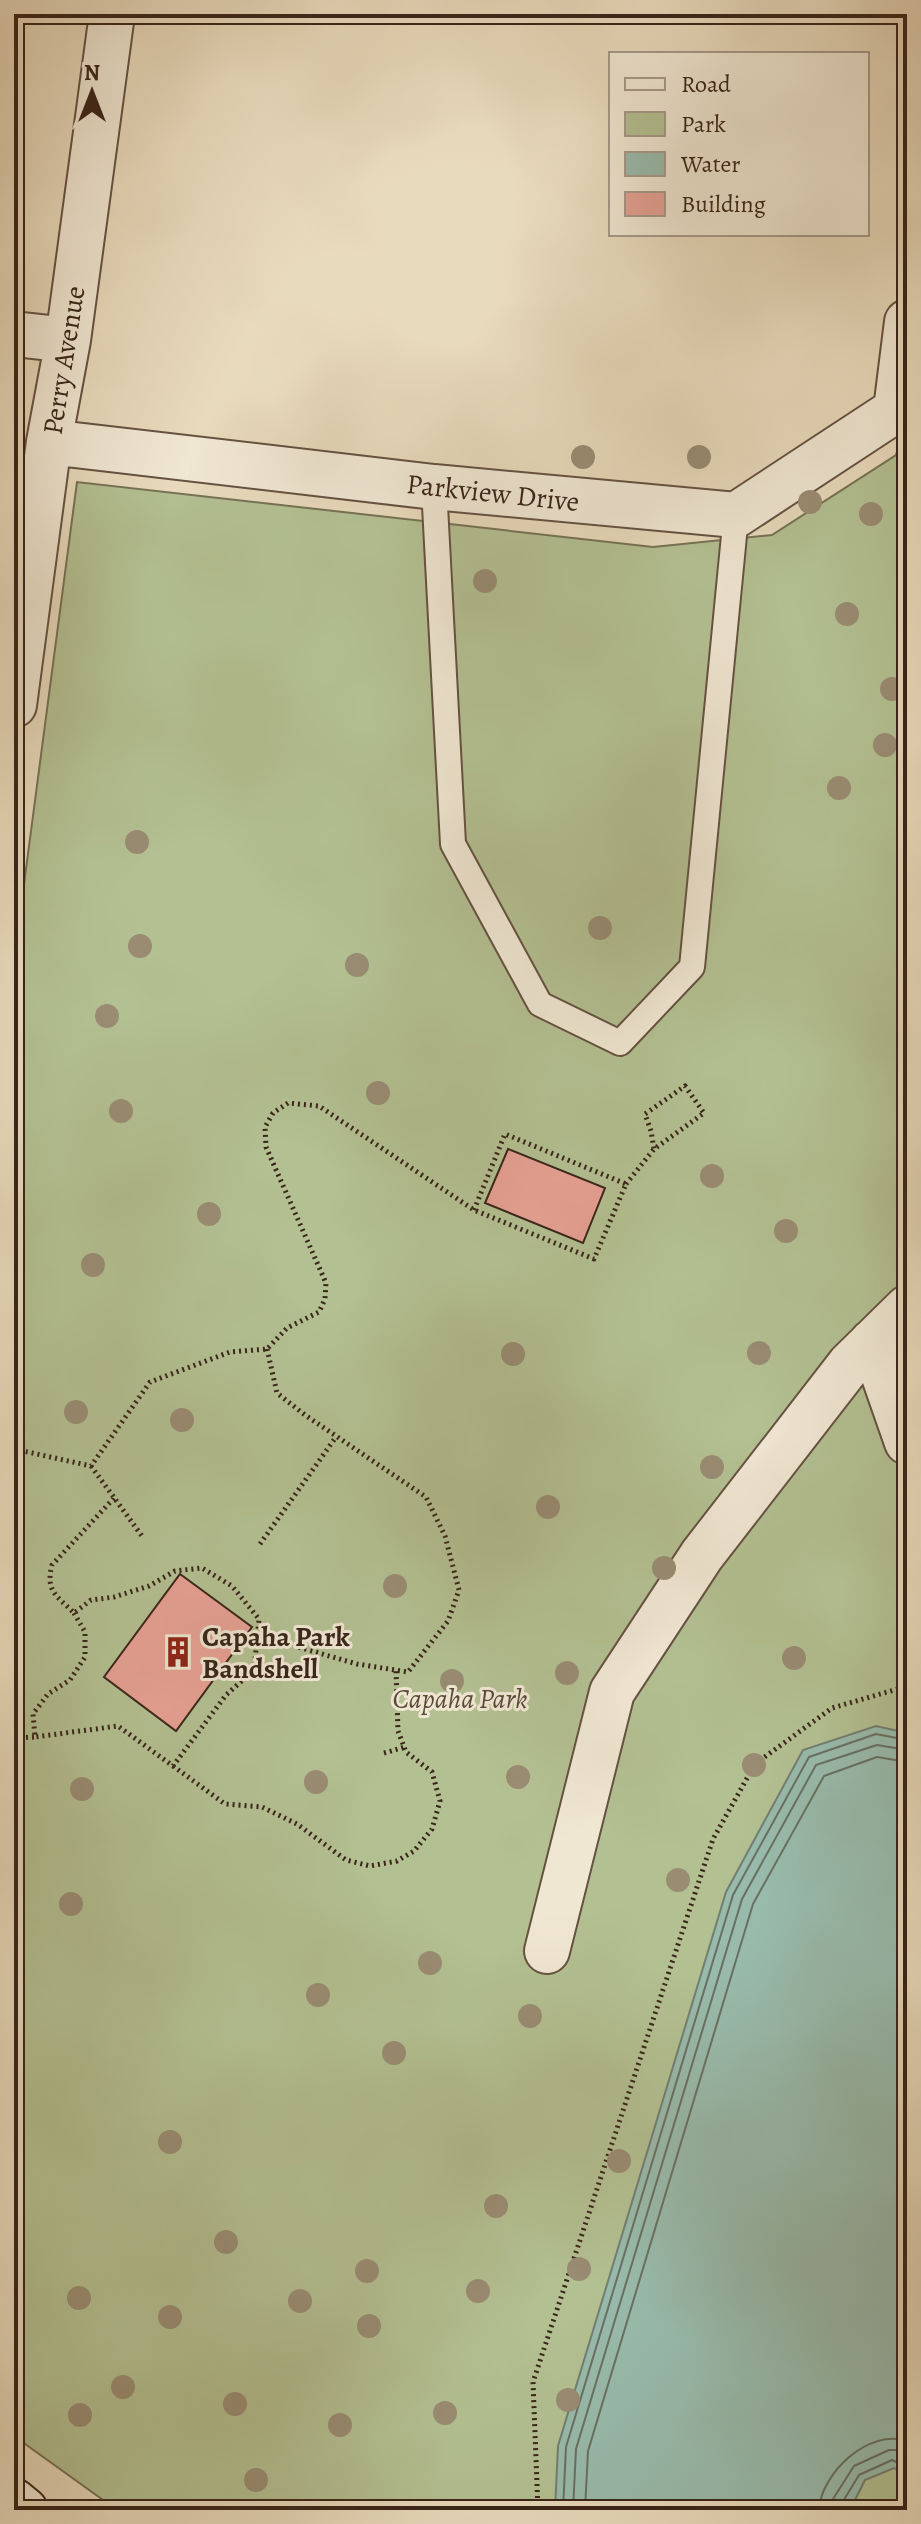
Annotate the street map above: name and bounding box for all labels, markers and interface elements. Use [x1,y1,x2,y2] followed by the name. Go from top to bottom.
[52,52,132,132] north arrow
[609,52,869,236] legend
[84,58,100,88] text: N
[681,68,731,100] text: Road
[681,108,726,140] text: Park
[680,148,741,180] text: Water
[681,188,766,220] text: Building
[33,283,94,437] street label: Perry Avenue
[405,465,581,521] street label: Parkview Drive
[202,1618,350,1688] place label: Capaha Park Bandshell
[161,1635,195,1669] building icon: Capaha Park Bandshell
[392,1680,528,1718] park label: Capaha Park

